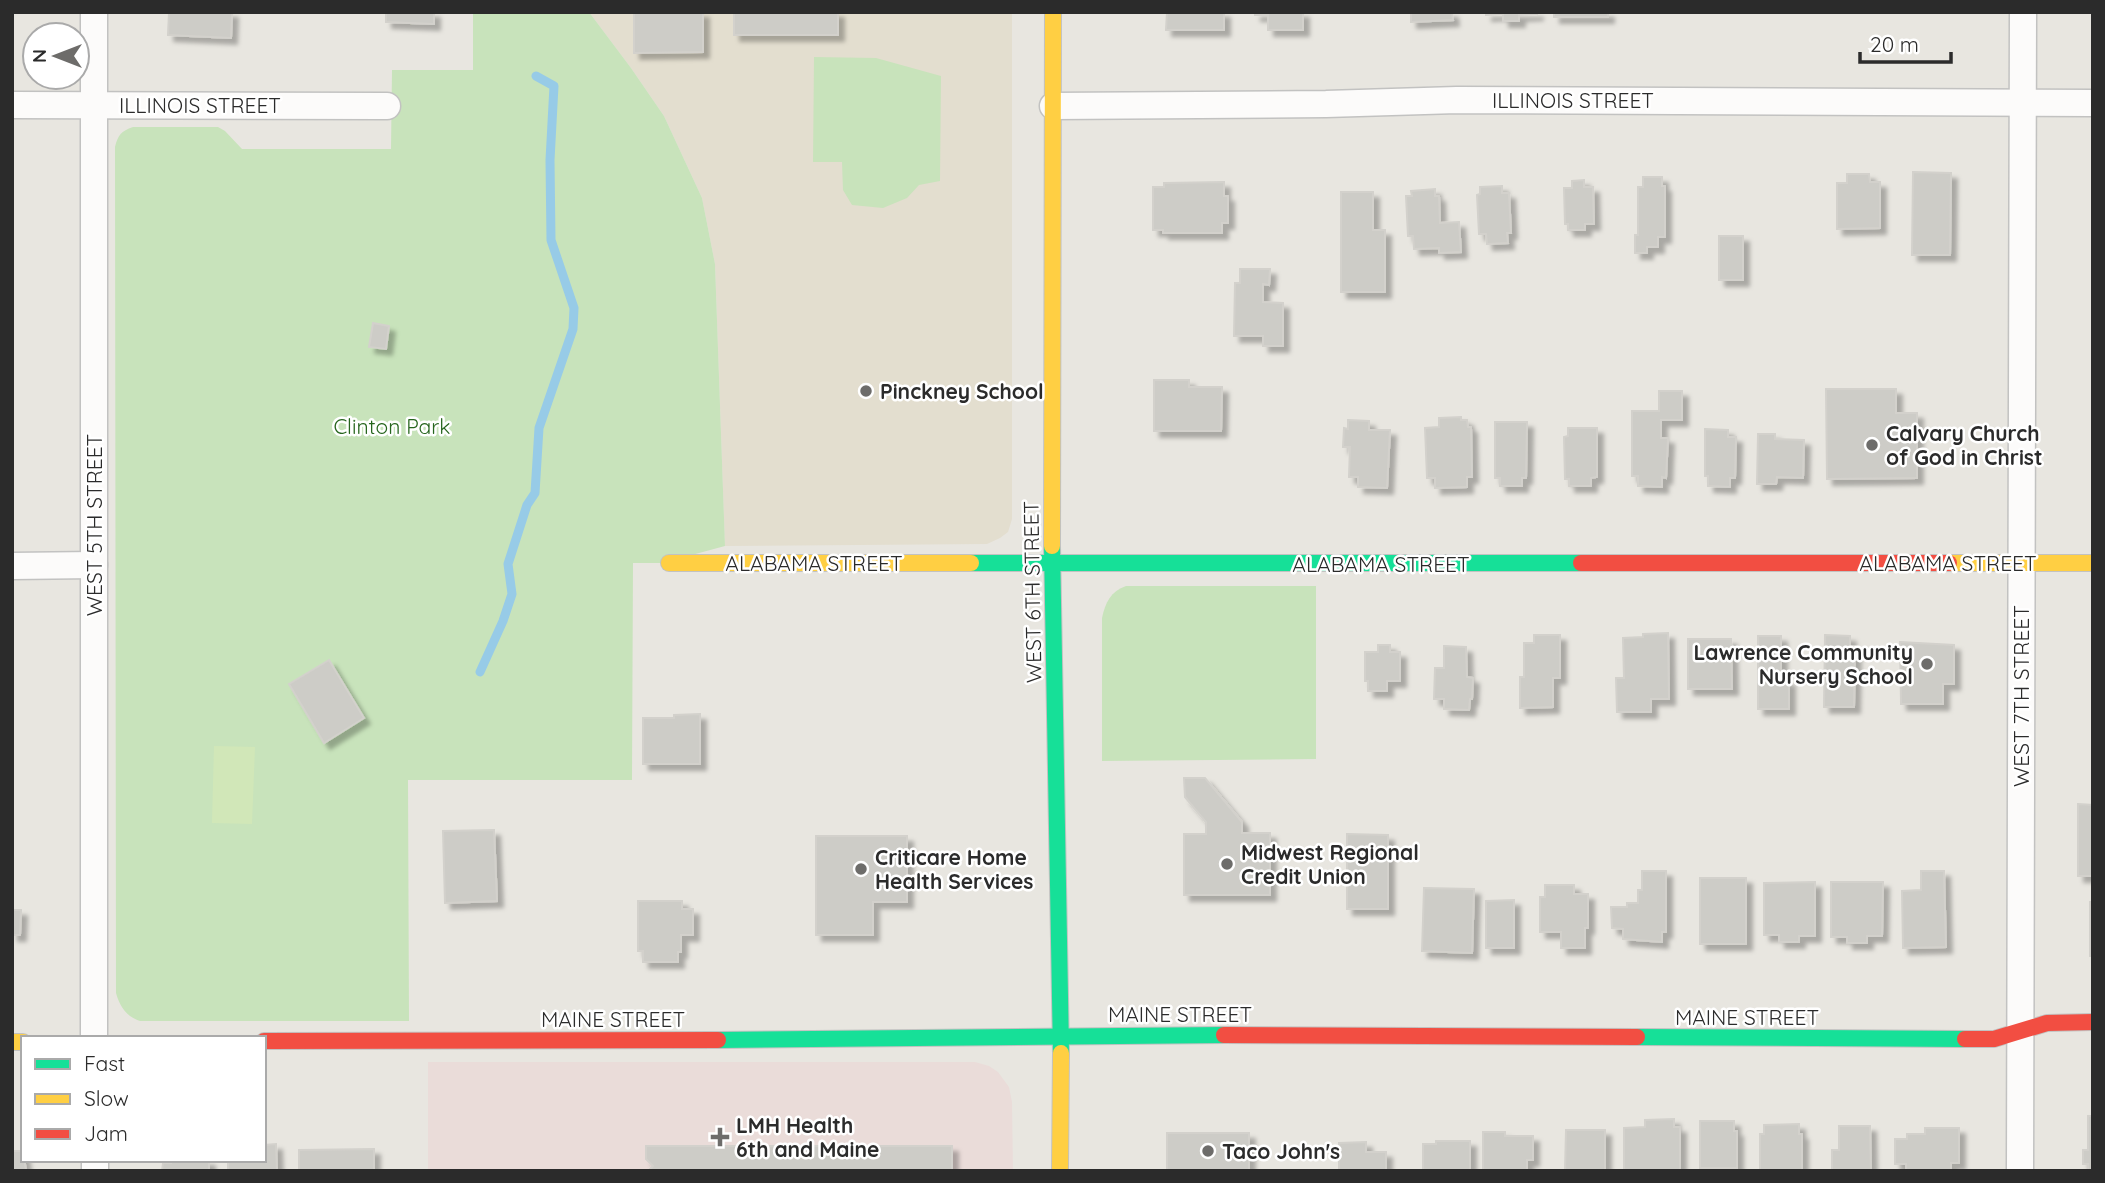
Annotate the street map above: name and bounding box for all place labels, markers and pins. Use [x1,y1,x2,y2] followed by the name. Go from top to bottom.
[880,378,1044,404] place label: Pinckney School
[858,383,874,399] marker: Pinckney School
[1886,420,2043,470] place label: Calvary Church of God in Christ
[1864,437,1880,453] marker: Calvary Church of God in Christ
[1694,639,1913,689] place label: Lawrence Community Nursery School
[1919,656,1935,672] marker: Lawrence Community Nursery School
[1241,839,1419,889] place label: Midwest Regional Credit Union
[875,844,1033,894] place label: Criticare Home Health Services
[1219,856,1235,872] marker: Midwest Regional Credit Union
[853,861,869,877] marker: Criticare Home Health Services
[736,1112,879,1162] place label: LMH Health 6th and Maine
[710,1127,730,1147] marker: LMH Health 6th and Maine
[1222,1138,1340,1164] place label: Taco John's
[1200,1143,1216,1159] marker: Taco John's

